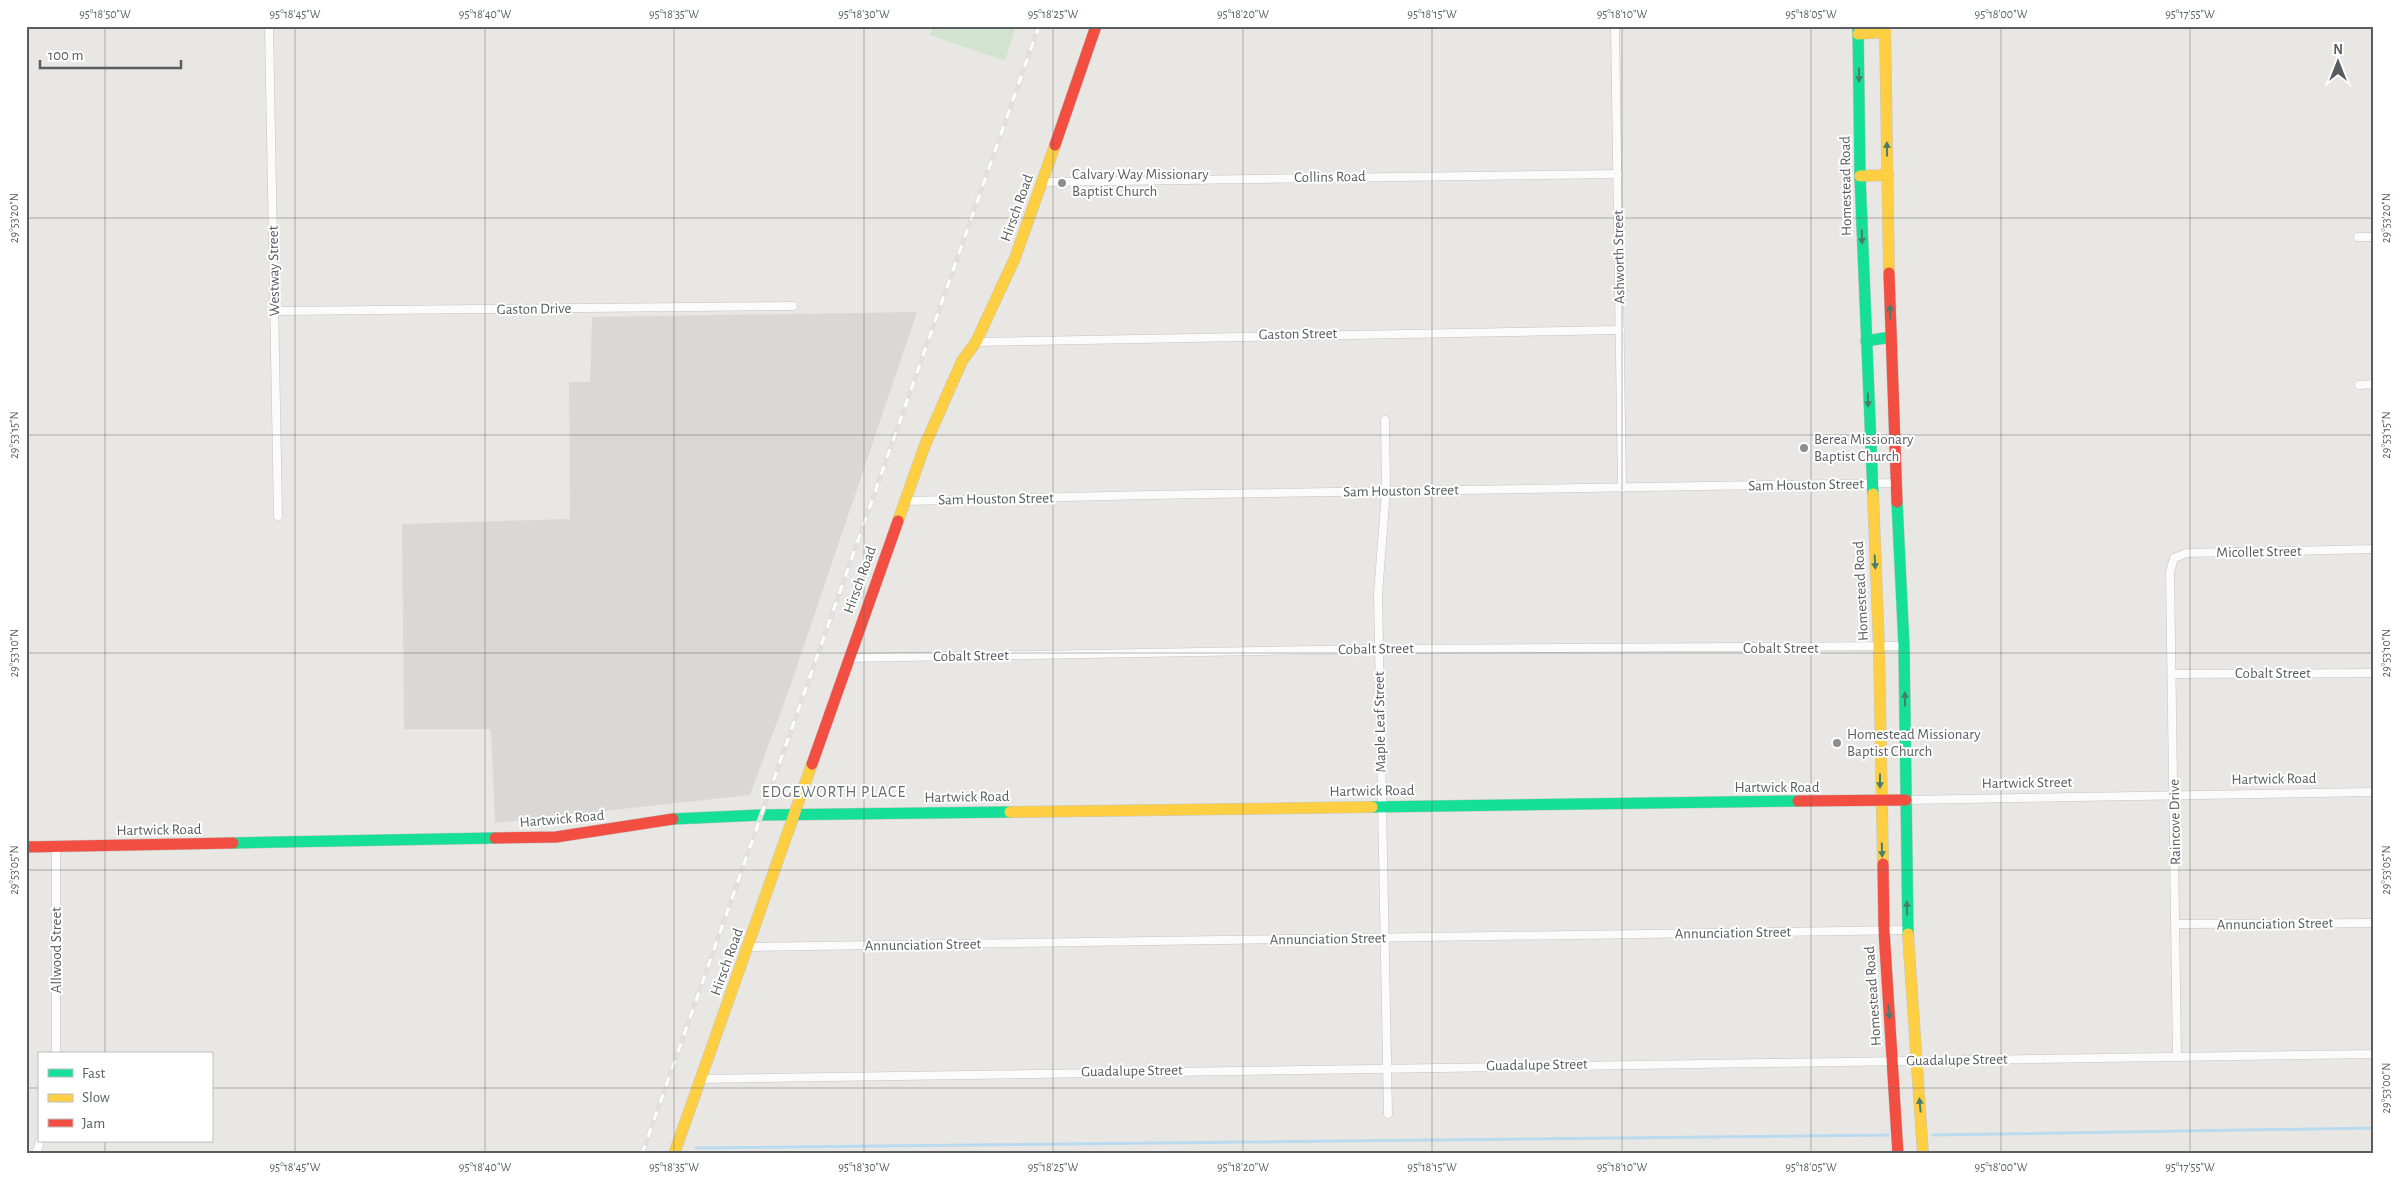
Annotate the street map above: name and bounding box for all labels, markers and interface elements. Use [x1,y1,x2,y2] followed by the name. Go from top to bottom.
[79,8,131,20] text: 95°18'50"W
[269,8,321,20] text: 95°18'45"W
[459,8,511,20] text: 95°18'40"W
[649,8,699,20] text: 95°18'35"W
[838,8,890,20] text: 95°18'30"W
[1028,8,1079,20] text: 95°18'25"W
[1217,8,1269,20] text: 95°18'20"W
[1407,8,1457,20] text: 95°18'15"W
[1597,8,1648,20] text: 95°18'10"W
[1785,8,1837,20] text: 95°18'05"W
[1975,8,2028,20] text: 95°18'00"W
[2165,8,2215,20] text: 95°17'55"W
[40,38,181,70] scale bar
[2312,38,2362,88] north arrow
[2333,43,2343,57] text: N
[48,48,83,63] text: 100 m
[1855,67,1863,83] one-way arrow
[1838,136,1854,236] street label: Homestead Road
[1883,141,1891,157] one-way arrow
[1072,167,1209,199] place label: Calvary Way Missionary Baptist Church
[1294,169,1366,185] street label: Collins Road
[998,172,1036,244] street label: Hirsch Road
[1056,177,1068,189] marker: Calvary Way Missionary Baptist Church
[8,193,20,243] text: 29°53'20"N
[2380,193,2392,243] text: 29°53'20"N
[1611,210,1627,304] street label: Ashworth Street
[266,225,282,317] street label: Westway Street
[1858,230,1866,246] one-way arrow
[497,301,571,317] street label: Gaston Drive
[1886,304,1894,320] one-way arrow
[1259,326,1338,342] street label: Gaston Street
[1864,392,1872,408] one-way arrow
[8,411,20,459] text: 29°53'15"N
[2380,411,2392,459] text: 29°53'15"N
[1814,432,1914,464] place label: Berea Missionary Baptist Church
[1798,442,1810,454] marker: Berea Missionary Baptist Church
[1748,476,1864,494] street label: Sam Houston Street
[1343,482,1459,500] street label: Sam Houston Street
[938,490,1054,508] street label: Sam Houston Street
[1851,540,1871,641] street label: Homestead Road
[841,544,879,616] street label: Hirsch Road
[2216,544,2302,560] street label: Micollet Street
[1871,554,1879,570] one-way arrow
[8,629,20,677] text: 29°53'10"N
[2380,629,2392,677] text: 29°53'10"N
[1338,641,1414,657] street label: Cobalt Street
[1743,641,1819,656] street label: Cobalt Street
[933,648,1009,664] street label: Cobalt Street
[2235,666,2311,681] street label: Cobalt Street
[1372,671,1388,773] street label: Maple Leaf Street
[1901,691,1909,707] one-way arrow
[1847,727,1981,759] place label: Homestead Missionary Baptist Church
[1831,737,1843,749] marker: Homestead Missionary Baptist Church
[2231,771,2317,787] street label: Hartwick Road
[1876,773,1884,789] one-way arrow
[1982,775,2073,791] street label: Hartwick Street
[2167,779,2183,865] street label: Raincove Drive
[1734,780,1820,795] street label: Hartwick Road
[1329,783,1415,799] street label: Hartwick Road
[762,784,906,800] district label: EDGEWORTH PLACE
[924,789,1010,805] street label: Hartwick Road
[519,808,605,830] street label: Hartwick Road
[116,822,202,838] street label: Hartwick Road
[1878,842,1886,858] one-way arrow
[8,845,20,895] text: 29°53'05"N
[2380,845,2392,895] text: 29°53'05"N
[1903,900,1911,916] one-way arrow
[49,907,64,993] street label: Allwood Street
[2217,915,2334,933] street label: Annunciation Street
[1675,924,1792,942] street label: Annunciation Street
[708,926,746,998] street label: Hirsch Road
[1270,930,1387,948] street label: Annunciation Street
[865,936,982,954] street label: Annunciation Street
[1862,945,1884,1046] street label: Homestead Road
[1886,1004,1894,1020] one-way arrow
[38,1052,212,1142] legend
[1906,1052,2008,1068] street label: Guadalupe Street
[1486,1057,1588,1073] street label: Guadalupe Street
[1081,1063,1183,1079] street label: Guadalupe Street
[2380,1063,2392,1113] text: 29°53'00"N
[82,1066,106,1081] text: Fast
[82,1090,110,1105] text: Slow
[1916,1097,1924,1113] one-way arrow
[82,1116,105,1131] text: Jam
[269,1161,321,1173] text: 95°18'45"W
[459,1161,511,1173] text: 95°18'40"W
[649,1161,699,1173] text: 95°18'35"W
[838,1161,890,1173] text: 95°18'30"W
[1028,1161,1079,1173] text: 95°18'25"W
[1217,1161,1269,1173] text: 95°18'20"W
[1407,1161,1457,1173] text: 95°18'15"W
[1597,1161,1648,1173] text: 95°18'10"W
[1785,1161,1837,1173] text: 95°18'05"W
[1975,1161,2028,1173] text: 95°18'00"W
[2165,1161,2215,1173] text: 95°17'55"W

